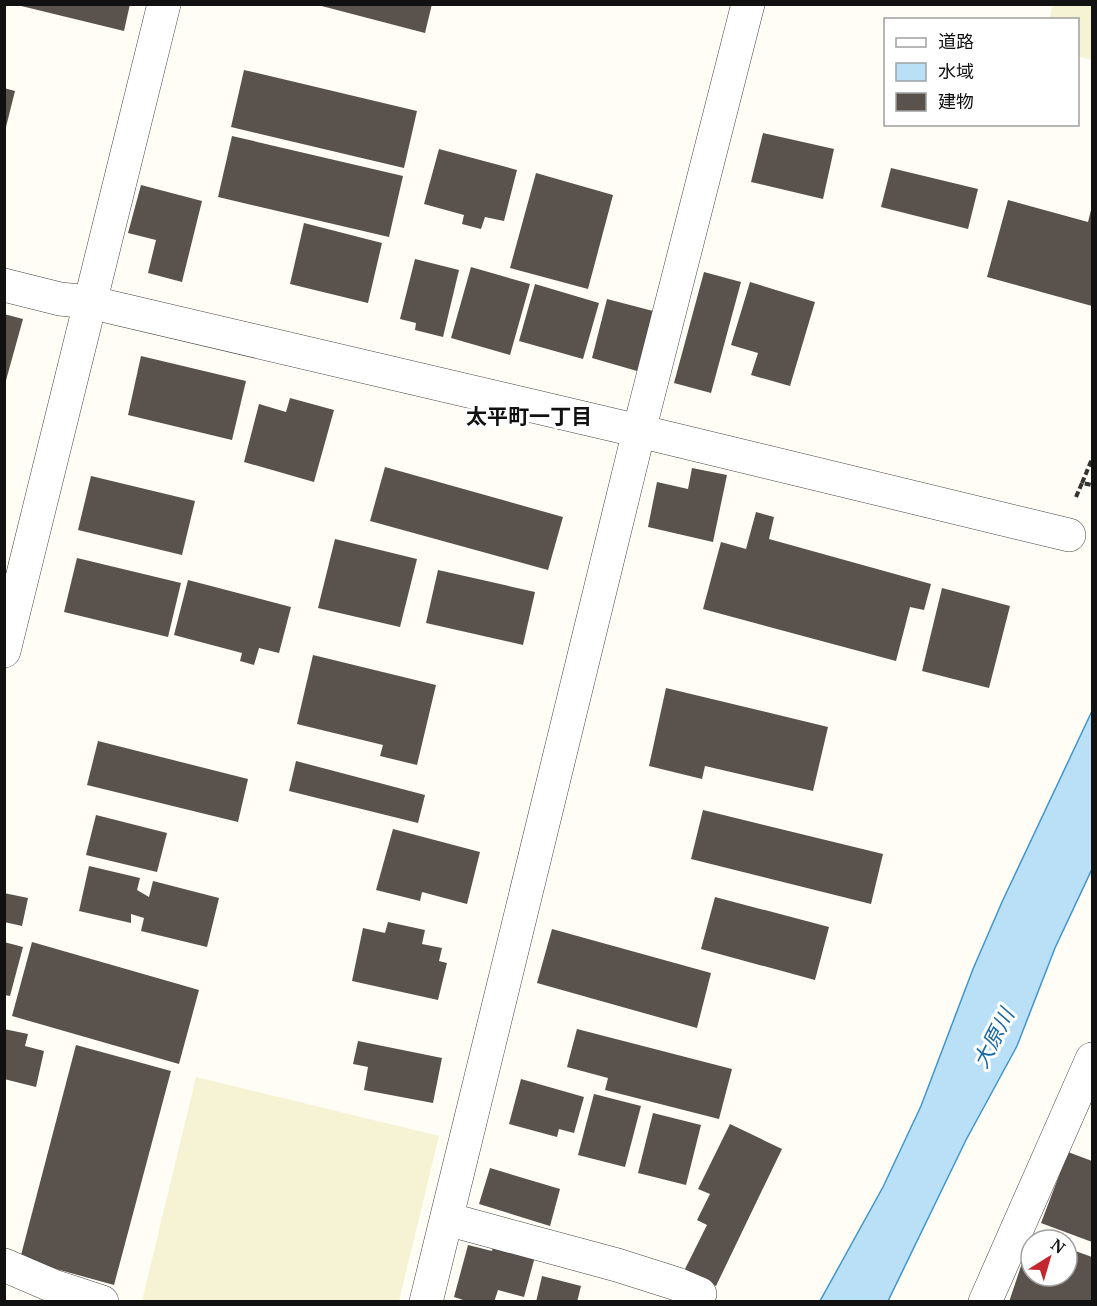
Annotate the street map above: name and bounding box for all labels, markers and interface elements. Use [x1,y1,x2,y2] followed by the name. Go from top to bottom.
[884,18,1079,126] legend
[938,29,974,53] text: 道路
[938,59,974,83] text: 水域
[938,89,974,113] text: 建物
[466,402,592,430] district label: 太平町一丁目
[966,1002,1021,1072] water label: 大原川
[1019,1228,1079,1288] north arrow
[1046,1233,1070,1259] text: N

